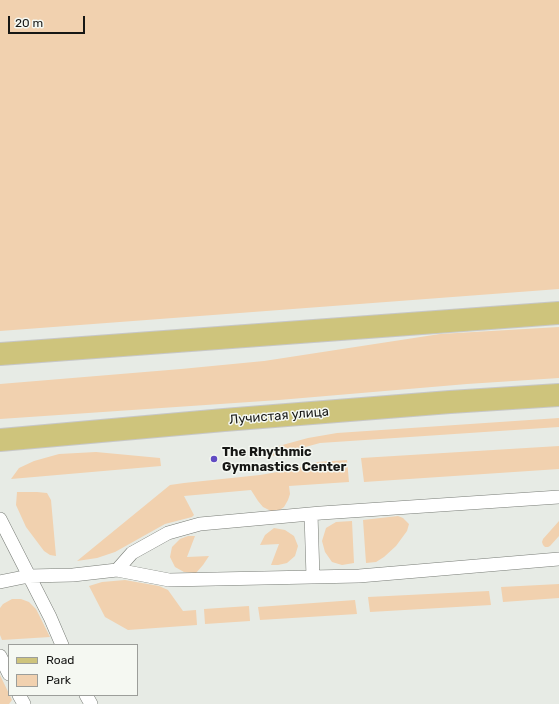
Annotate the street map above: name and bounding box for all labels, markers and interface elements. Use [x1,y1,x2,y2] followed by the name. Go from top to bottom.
[10,8,87,34] scale bar
[15,16,43,30] text: 20 m
[228,404,330,428] street label: Лучистая улица
[222,444,346,475] place label: The Rhythmic Gymnastics Center
[209,454,219,464] marker: The Rhythmic Gymnastics Center
[8,644,138,696] legend
[46,653,74,667] text: Road
[46,673,71,687] text: Park

